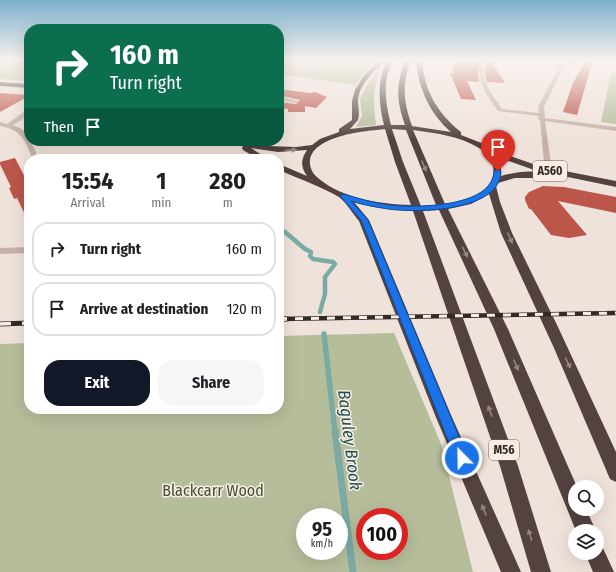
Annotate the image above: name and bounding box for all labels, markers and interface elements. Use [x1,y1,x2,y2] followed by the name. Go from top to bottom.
[110,38,179,71] text: 160 m
[44,40,96,92] icon: right
[110,72,182,94] text: Turn right
[82,116,104,138] icon: arrive
[44,118,74,136] text: Then
[481,130,515,171] pin
[487,136,509,158] icon: arrive
[285,147,297,153] one-way arrow
[421,160,427,171] one-way arrow
[533,161,567,181] road number: A560
[62,167,114,195] text: 15:54
[156,167,166,195] text: 1
[209,167,246,195] text: 280
[70,195,105,210] text: Arrival
[151,195,171,210] text: min
[223,195,233,210] text: m
[507,232,513,244] one-way arrow
[46,238,68,260] icon: right
[80,240,141,258] text: Turn right
[226,240,262,258] text: 160 m
[461,246,468,258] one-way arrow
[46,298,68,320] icon: arrive
[80,300,208,318] text: Arrive at destination
[227,300,262,318] text: 120 m
[565,357,571,368] one-way arrow
[513,359,519,370] one-way arrow
[44,360,150,406] button: Exit
[158,360,264,406] button: Share
[333,389,366,492] water label: Baguley Brook
[486,405,492,417] one-way arrow
[441,437,483,479] position arrow
[489,440,519,460] road number: M56
[568,480,604,560] map controls
[568,480,604,516] button: search
[162,481,264,500] park label: Blackcarr Wood
[481,504,487,516] one-way arrow
[356,508,408,560] speed limit sign: 100
[312,517,332,541] text: 95
[568,524,604,560] button: layers
[527,528,533,540] one-way arrow
[311,538,333,550] text: km/h

